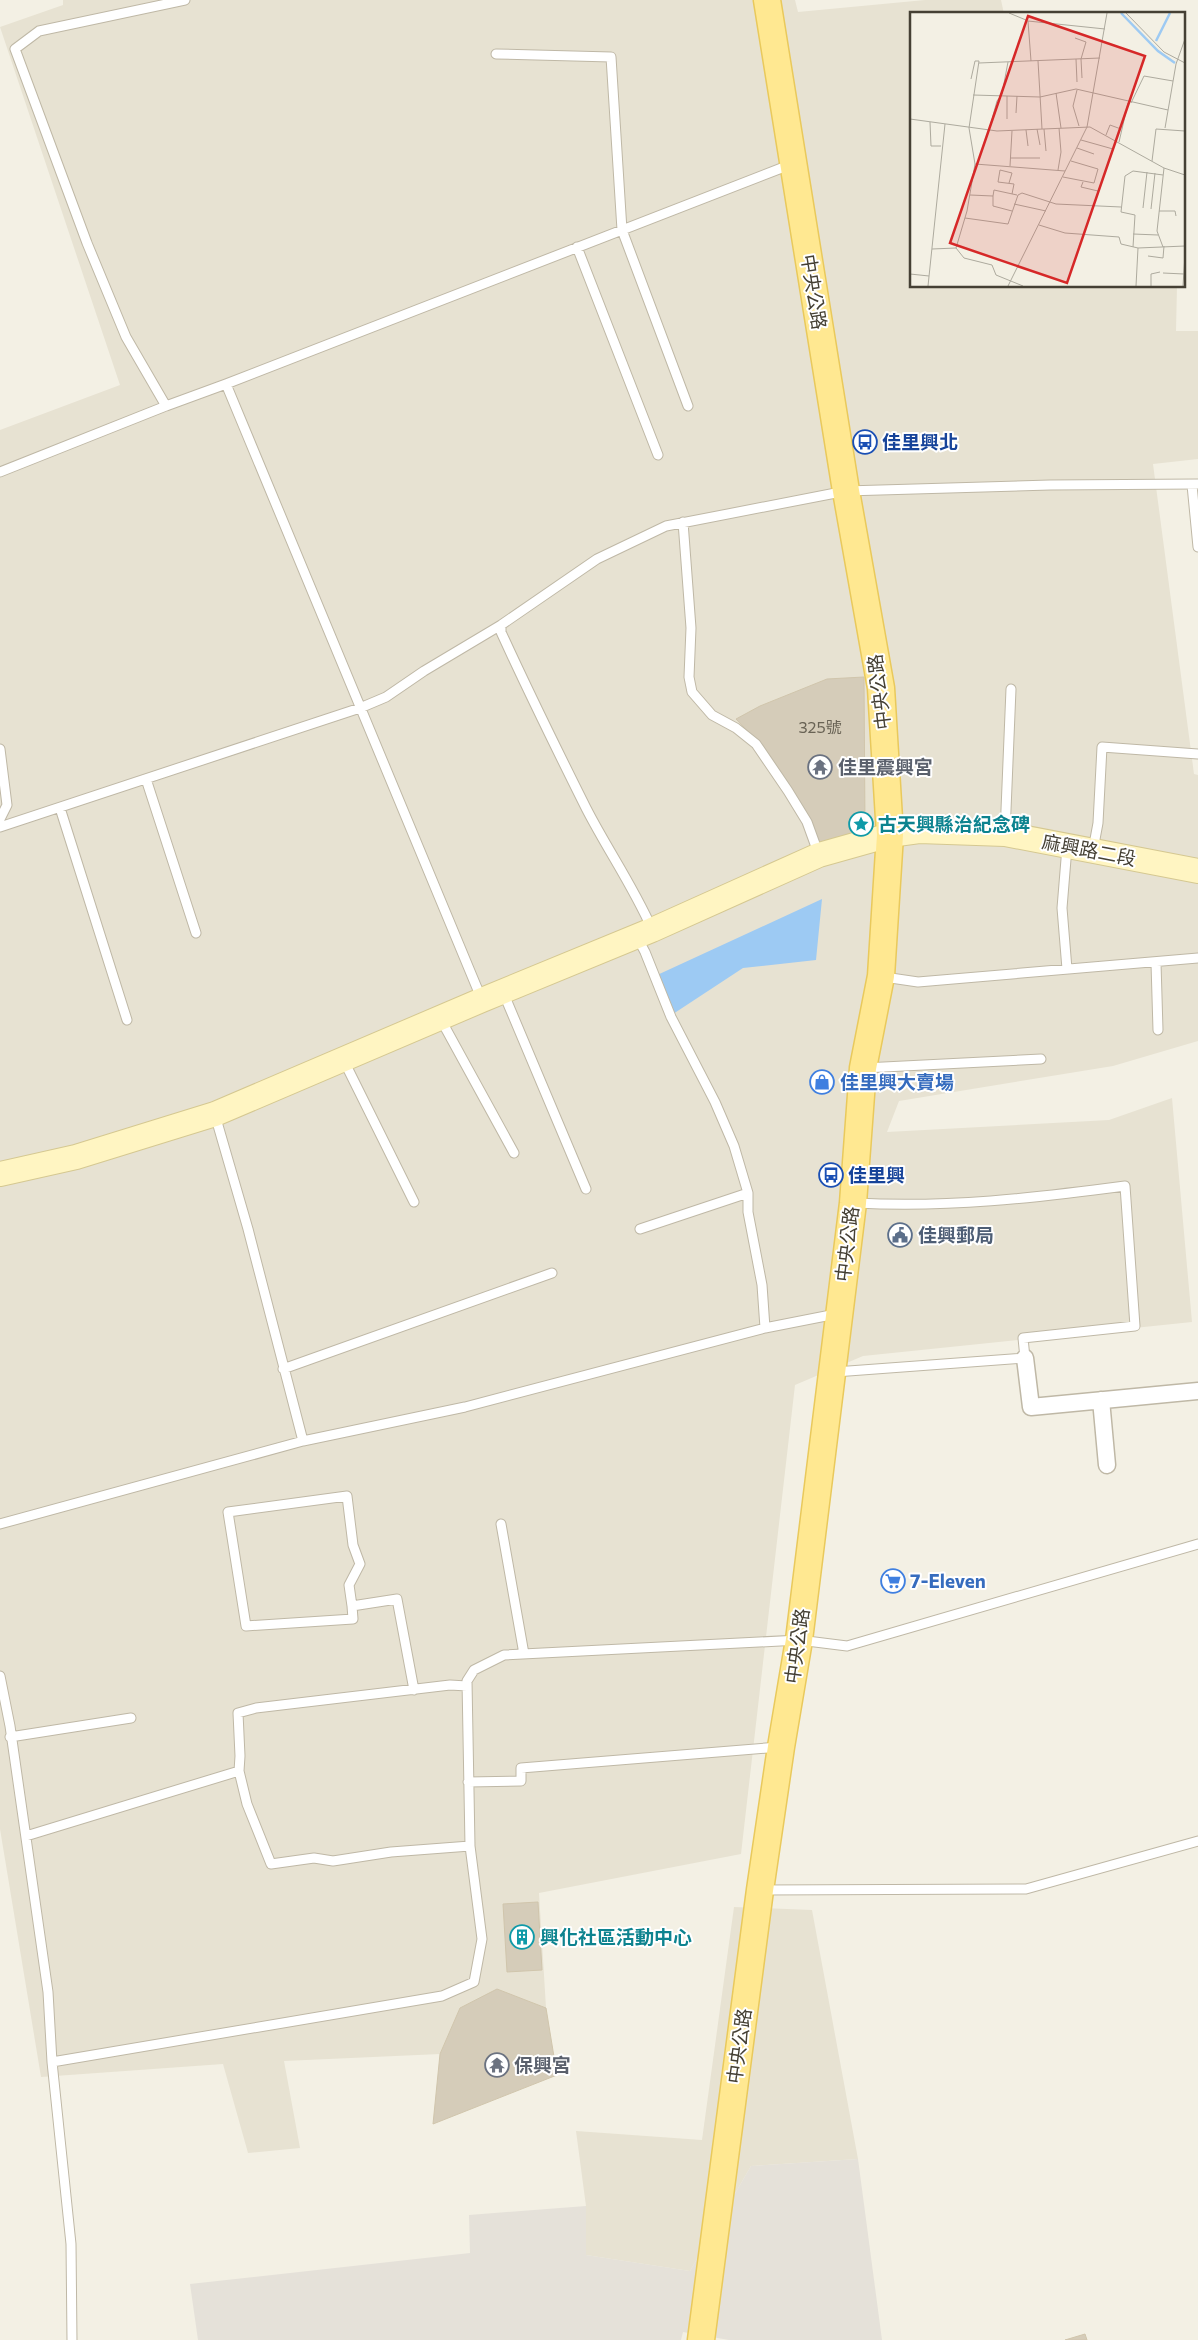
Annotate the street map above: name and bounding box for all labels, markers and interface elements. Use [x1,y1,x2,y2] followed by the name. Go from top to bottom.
[910,12,1186,288] inset map
[797,253,832,331] street label: 中央公路
[852,429,878,455] bus stop icon: 佳里興北
[882,430,958,453] place label: 佳里興北
[862,653,895,731] street label: 中央公路
[798,717,842,736] house number: 325號
[807,754,833,780] temple icon: 佳里震興宮
[838,755,933,778] place label: 佳里震興宮
[848,811,874,837] place icon: 古天興縣治紀念碑
[878,812,1030,835] place label: 古天興縣治紀念碑
[1040,829,1138,870] street label: 麻興路二段
[809,1069,835,1095] shop icon: 佳里興大賣場
[840,1070,954,1093] place label: 佳里興大賣場
[818,1162,844,1188] bus stop icon: 佳里興
[848,1163,905,1186] place label: 佳里興
[830,1205,863,1283] street label: 中央公路
[887,1222,913,1248] public building icon: 佳興郵局
[918,1223,994,1246] place label: 佳興郵局
[880,1568,906,1594] supermarket icon: 7-Eleven
[910,1569,986,1592] place label: 7-Eleven
[780,1607,813,1685] street label: 中央公路
[509,1924,535,1950] building icon: 興化社區活動中心
[540,1925,692,1948] place label: 興化社區活動中心
[722,2007,755,2085] street label: 中央公路
[484,2052,510,2078] temple icon: 保興宮
[514,2053,571,2076] place label: 保興宮

